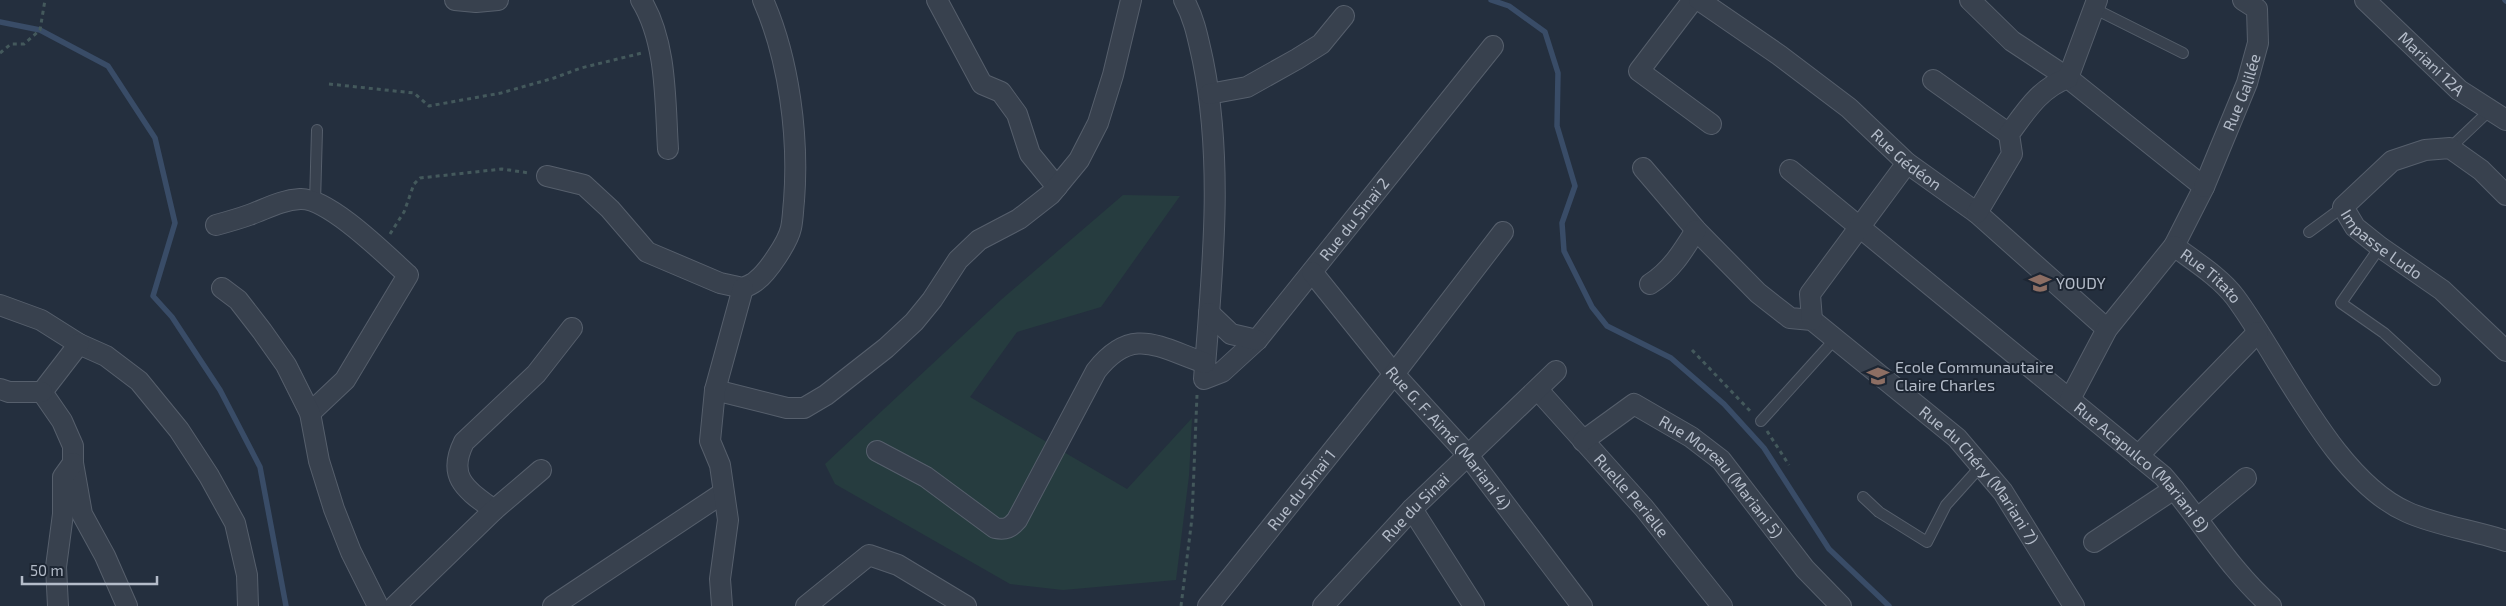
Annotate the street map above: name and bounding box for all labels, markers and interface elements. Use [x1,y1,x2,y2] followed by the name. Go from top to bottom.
[2395,27,2469,99] street label: Mariani 12A
[2218,52,2264,133] street label: Rue Galilée
[1868,124,1946,194] street label: Rue Gédéon
[1315,174,1393,264] street label: Rue du Sinaï 2
[2338,206,2426,283] street label: Impasse Ludo
[2177,244,2246,306] street label: Rue Titato
[2027,270,2053,296] school or university icon: YOUDY
[2056,273,2106,292] place label: YOUDY
[1895,357,2054,394] place label: Ecole Communautaire Claire Charles
[1382,362,1515,513] street label: Rue G. F. Aimé (Mariani 4)
[1865,363,1891,389] school or university icon: Ecole Communautaire Claire Charles
[2071,397,2214,535] street label: Rue Acapulco (Mariani 8)
[1916,401,2043,547] street label: Rue du Chéry (Mariani 7)
[1656,411,1787,541] street label: Rue Moreau (Mariani 5)
[1263,445,1339,534] street label: Rue du Sinaï 1
[1591,449,1673,541] street label: Ruelle Perielle
[1377,468,1453,545] street label: Rue du Sinaï
[22,554,158,586] scale bar
[30,561,64,579] text: 50 m

